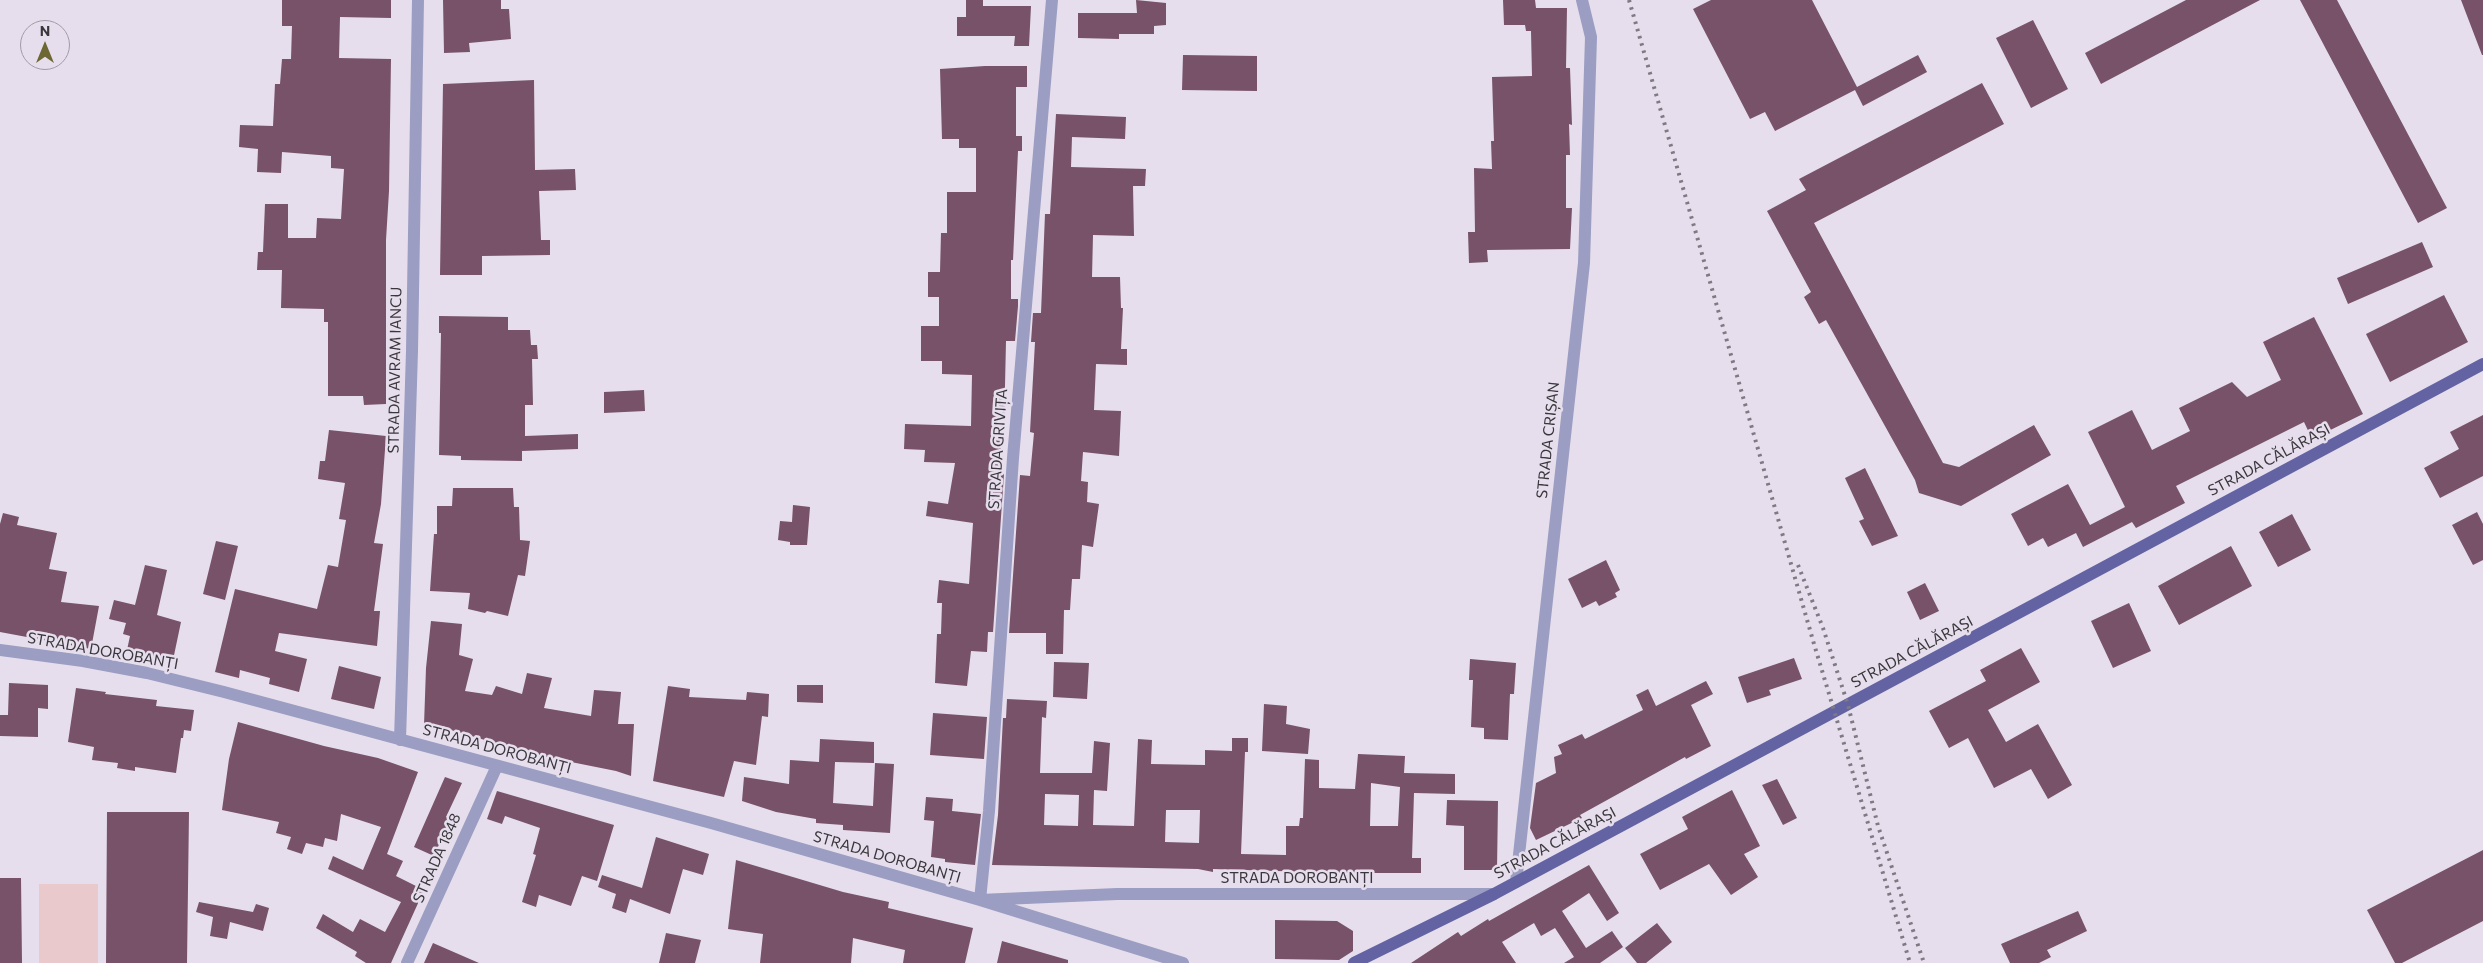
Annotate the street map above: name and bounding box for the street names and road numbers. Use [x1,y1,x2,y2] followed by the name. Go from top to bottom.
[385,286,405,454] street label: STRADA AVRAM IANCU
[1533,381,1563,499] street label: STRADA CRIȘAN
[985,388,1011,510] street label: STRADA GRIVIȚA
[2205,420,2333,500] street label: STRADA CĂLĂRAȘI
[1848,612,1976,692] street label: STRADA CĂLĂRAȘI
[26,629,180,673] street label: STRADA DOROBANȚI
[421,721,573,777] street label: STRADA DOROBANȚI
[1491,803,1619,883] street label: STRADA CĂLĂRAȘI
[409,810,465,906] street label: STRADA 1848
[811,827,963,887] street label: STRADA DOROBANȚI
[1221,869,1373,887] street label: STRADA DOROBANȚI

